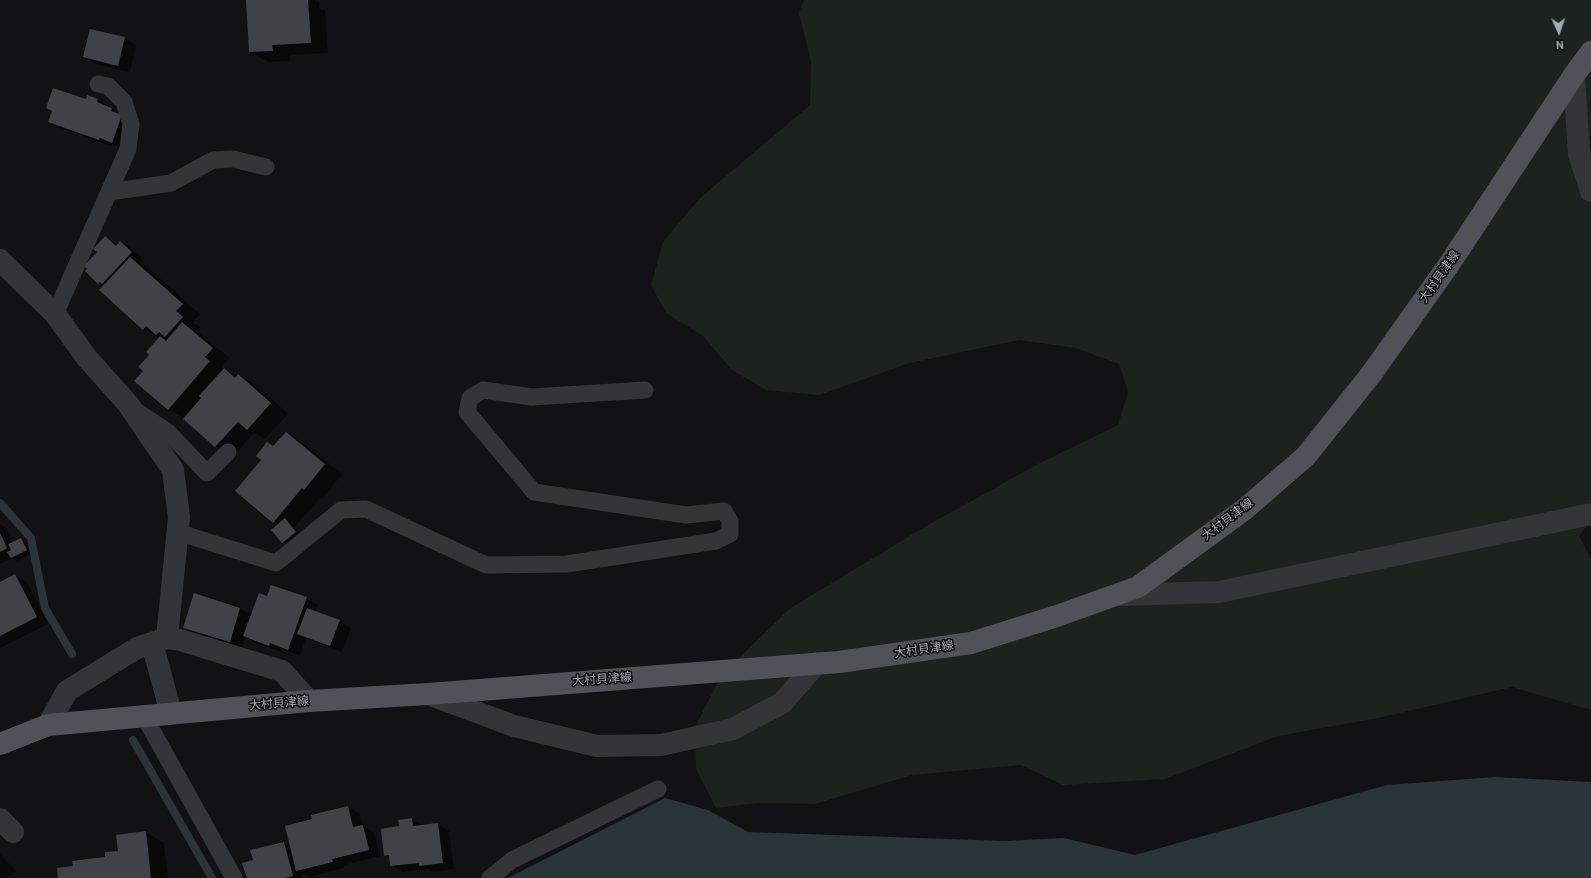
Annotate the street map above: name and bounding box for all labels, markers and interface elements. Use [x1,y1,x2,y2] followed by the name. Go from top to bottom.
[1539,12,1579,52] north arrow
[1555,38,1564,51] text: N
[1417,248,1463,306] street label: 大村貝津線
[1200,496,1256,544] street label: 大村貝津線
[893,639,955,661] street label: 大村貝津線
[572,671,632,689] street label: 大村貝津線
[248,694,310,714] street label: 大村貝津線

